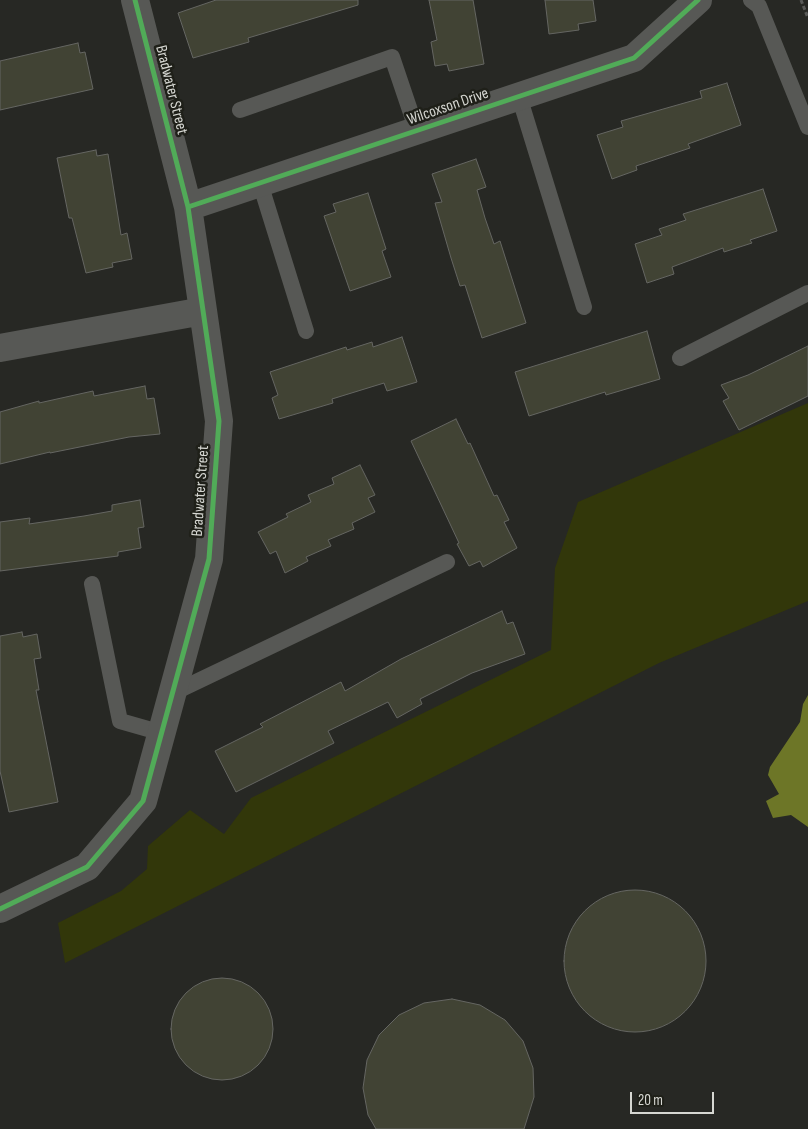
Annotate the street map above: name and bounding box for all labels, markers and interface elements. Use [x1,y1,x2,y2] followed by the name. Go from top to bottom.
[151,43,191,137] street label: Bradwater Street
[405,84,491,130] street label: Wilcoxson Drive
[188,445,214,537] street label: Bradwater Street
[633,1082,717,1114] scale bar
[638,1091,663,1110] text: 20 m

